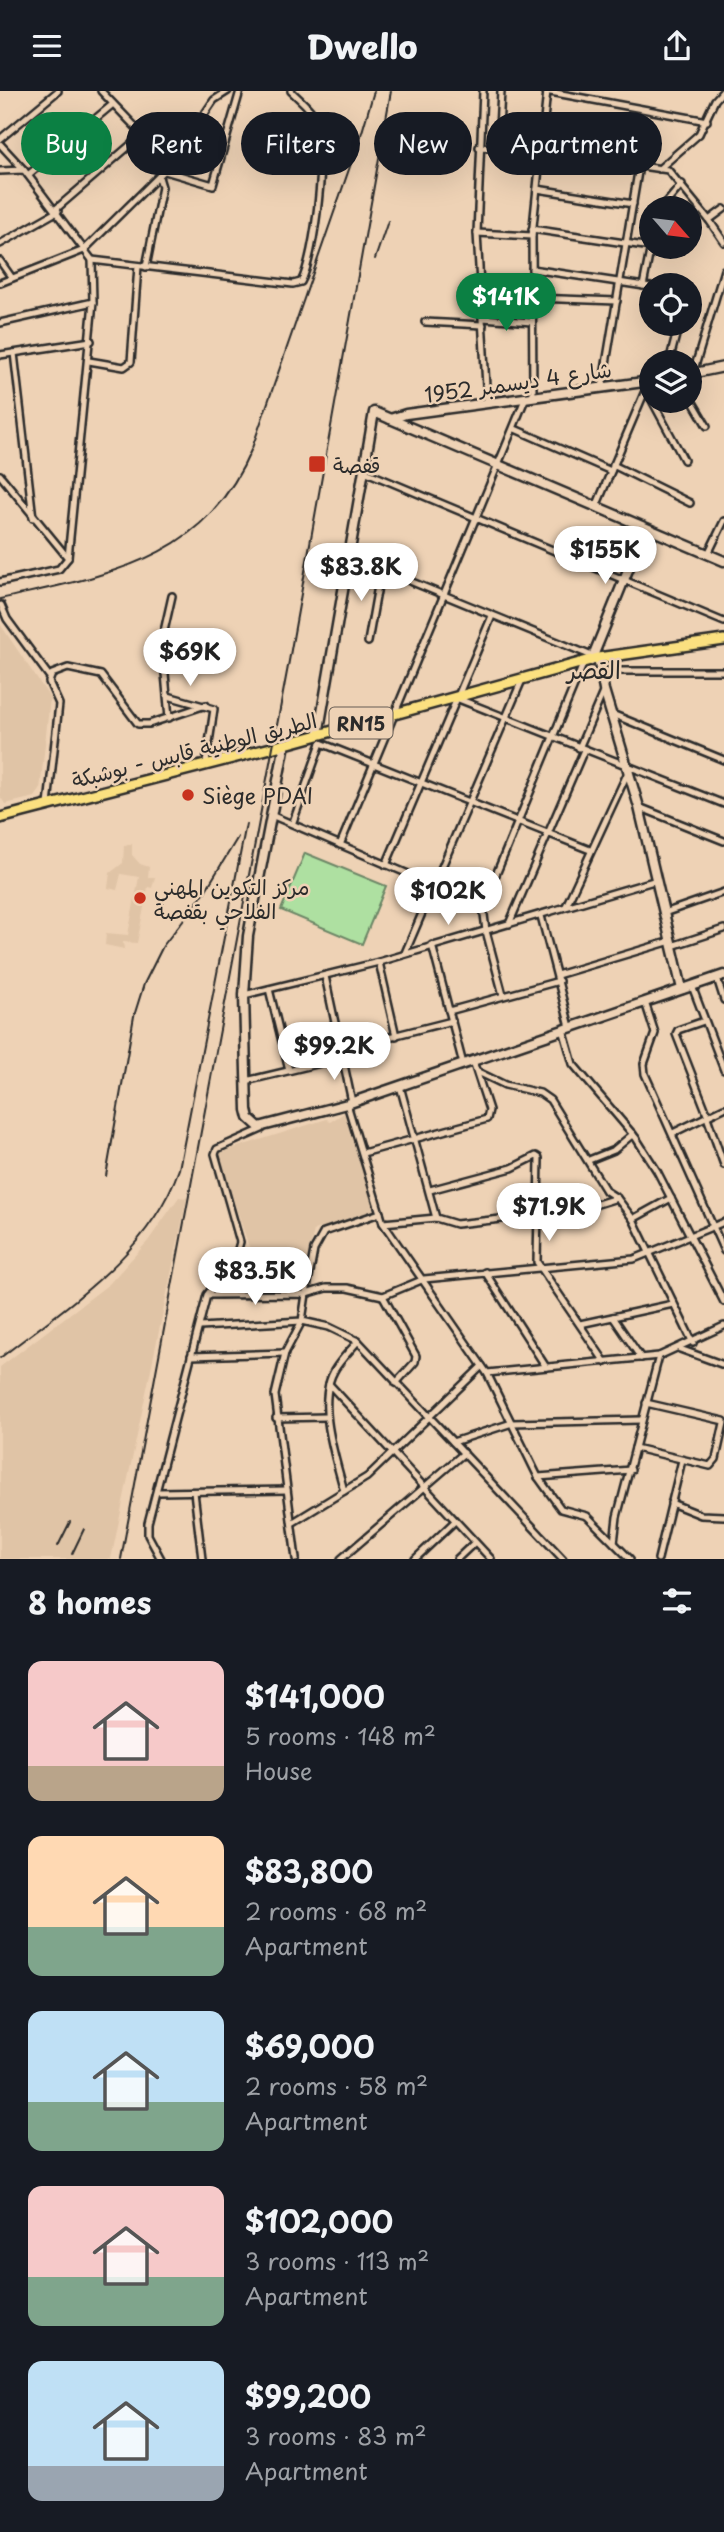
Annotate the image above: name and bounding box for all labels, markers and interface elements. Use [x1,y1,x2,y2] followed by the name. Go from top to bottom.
[307,22,417,70] text: Dwello
[28,27,66,65] icon: menu
[658,27,696,65] icon: share
[21,112,112,175] chip: Buy
[126,112,227,175] chip: Rent
[241,112,360,175] chip: Filters
[374,112,472,175] chip: New
[486,112,662,175] chip: Apartment
[639,196,702,259] north arrow
[639,196,702,413] map controls
[457,273,555,333] pin: $141K
[639,273,702,336] button: locate
[472,278,540,313] text: $141K
[639,350,702,413] button: layers
[422,352,614,411] street label: شارع 4 ديسمبر 1952
[333,448,381,480] place label: قفصة
[307,454,327,474] marker: قفصة
[556,526,654,586] pin: $155K
[570,531,640,566] text: $155K
[304,543,418,603] pin: $83.8K
[320,548,402,583] text: $83.8K
[149,629,231,688] pin: $69K
[159,633,221,668] text: $69K
[565,651,621,687] district label: القصر
[68,703,320,795] street label: الطريق الوطنية قابس - بوشبكة
[330,708,392,739] road number: RN15
[202,779,313,811] place label: Siège PDAI
[180,787,196,803] marker: Siège PDAI
[399,867,497,927] pin: $102K
[154,870,310,931] place label: مركز التكوين المهني الفلاحي بقفصة
[410,872,486,907] text: $102K
[132,890,148,906] marker: مركز التكوين المهني الفلاحي بقفصة
[277,1023,391,1082] pin: $99.2K
[294,1027,374,1062] text: $99.2K
[492,1183,606,1243] pin: $71.9K
[513,1188,585,1223] text: $71.9K
[198,1247,312,1307] pin: $83.5K
[214,1252,296,1287] text: $83.5K
[28,1579,151,1624] text: 8 homes
[658,1582,696,1620] icon: filters
[245,1673,385,1718] text: $141,000
[84,1689,168,1773] icon: home
[245,1718,436,1753] text: 5 rooms · 148 m²
[245,1753,312,1788] text: House
[245,1848,373,1893] text: $83,800
[84,1864,168,1948] icon: home
[245,1893,427,1928] text: 2 rooms · 68 m²
[245,1928,368,1963] text: Apartment
[245,2023,374,2068] text: $69,000
[84,2039,168,2123] icon: home
[245,2068,428,2103] text: 2 rooms · 58 m²
[245,2103,368,2138] text: Apartment
[245,2198,393,2243] text: $102,000
[84,2214,168,2298] icon: home
[245,2243,429,2278] text: 3 rooms · 113 m²
[245,2278,368,2313] text: Apartment
[245,2373,371,2418] text: $99,200
[84,2389,168,2473] icon: home
[245,2418,427,2453] text: 3 rooms · 83 m²
[245,2453,368,2488] text: Apartment

